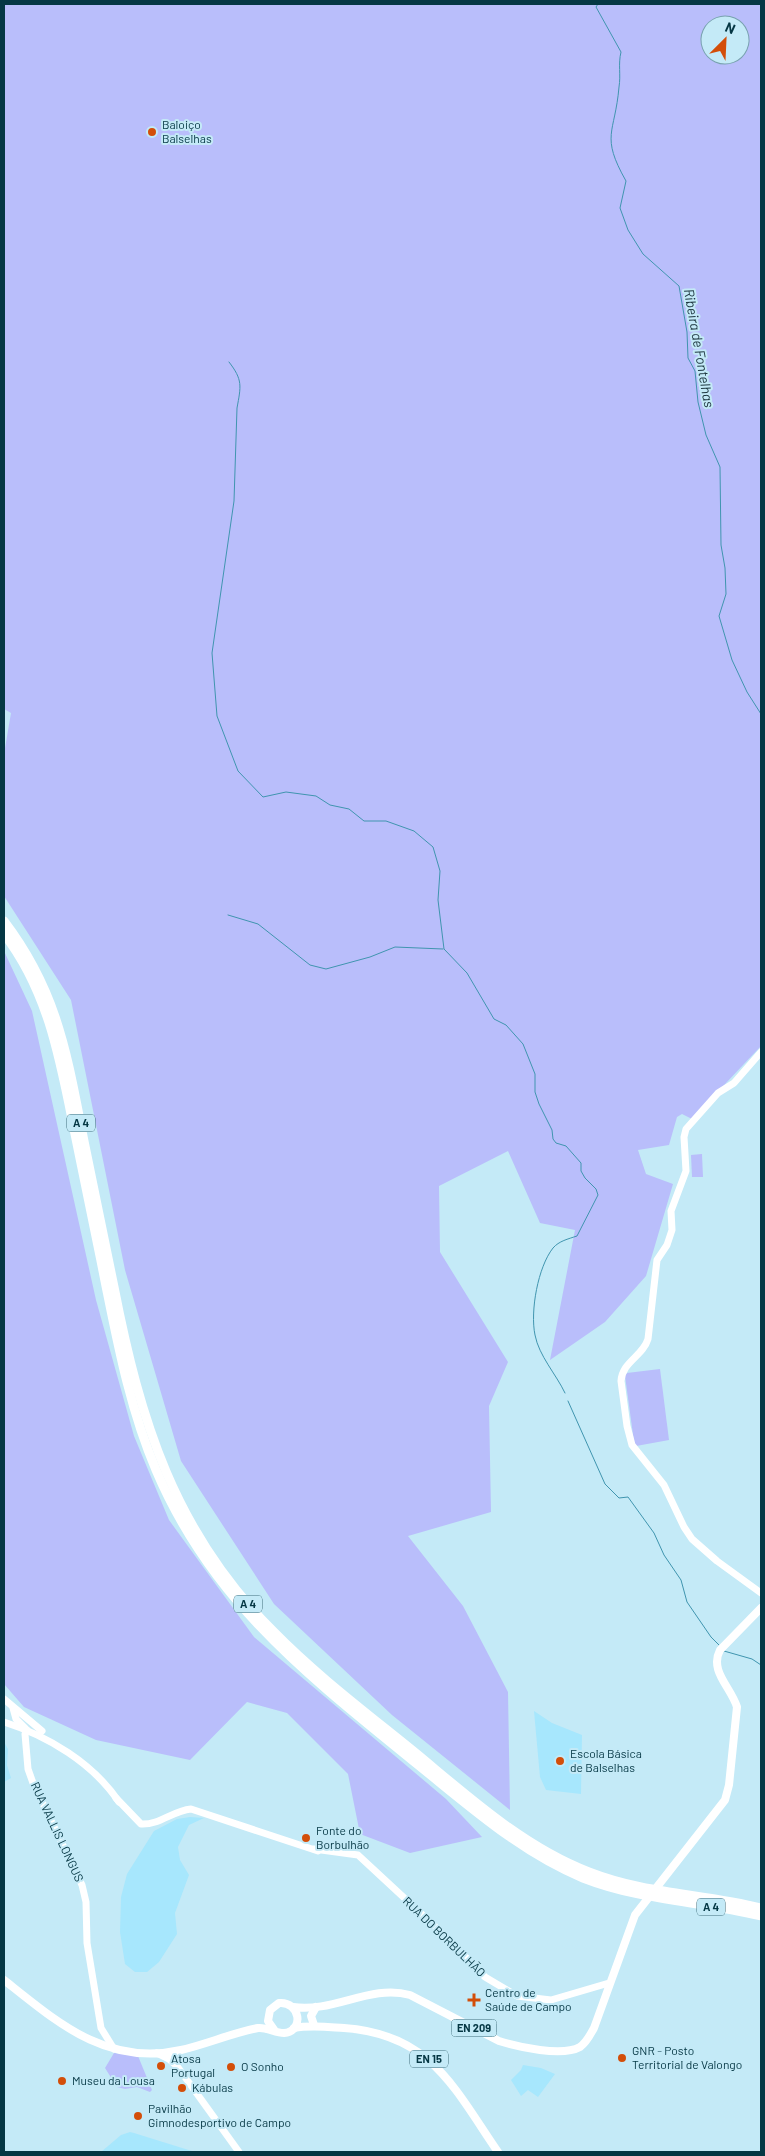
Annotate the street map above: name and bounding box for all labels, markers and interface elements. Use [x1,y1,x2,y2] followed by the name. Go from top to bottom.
[700,15,750,65] north arrow
[723,18,738,37] text: N
[162,117,212,145] place label: Baloiço Balselhas
[146,126,158,138] marker: Baloiço Balselhas
[681,287,718,409] water label: Ribeira de Fontelhas
[67,1114,95,1132] road number: A 4
[234,1596,262,1612] road number: A 4
[570,1746,642,1774] place label: Escola Básica de Balselhas
[554,1755,566,1767] marker: Escola Básica de Balselhas
[29,1779,87,1884] street label: RUA VALLIS LONGUS
[316,1823,369,1851] place label: Fonte do Borbulhão
[300,1832,312,1844] marker: Fonte do Borbulhão
[401,1893,489,1979] street label: RUA DO BORBULHÃO
[697,1898,725,1915] road number: A 4
[485,1985,572,2013] place label: Centro de Saúde de Campo
[467,1993,481,2007] marker: Centro de Saúde de Campo
[452,2020,496,2036] road number: EN 209
[632,2043,742,2071] place label: GNR - Posto Territorial de Valongo
[410,2050,448,2068] road number: EN 15
[171,2051,215,2079] place label: Atosa Portugal
[616,2052,628,2064] marker: GNR - Posto Territorial de Valongo
[241,2059,284,2073] place label: O Sonho
[155,2060,167,2072] marker: Atosa Portugal
[225,2061,237,2073] marker: O Sonho
[72,2073,155,2087] place label: Museu da Lousa
[56,2075,68,2087] marker: Museu da Lousa
[192,2080,233,2094] place label: Kábulas
[176,2082,188,2094] marker: Kábulas
[148,2101,291,2129] place label: Pavilhão Gimnodesportivo de Campo
[132,2110,144,2122] marker: Pavilhão Gimnodesportivo de Campo

